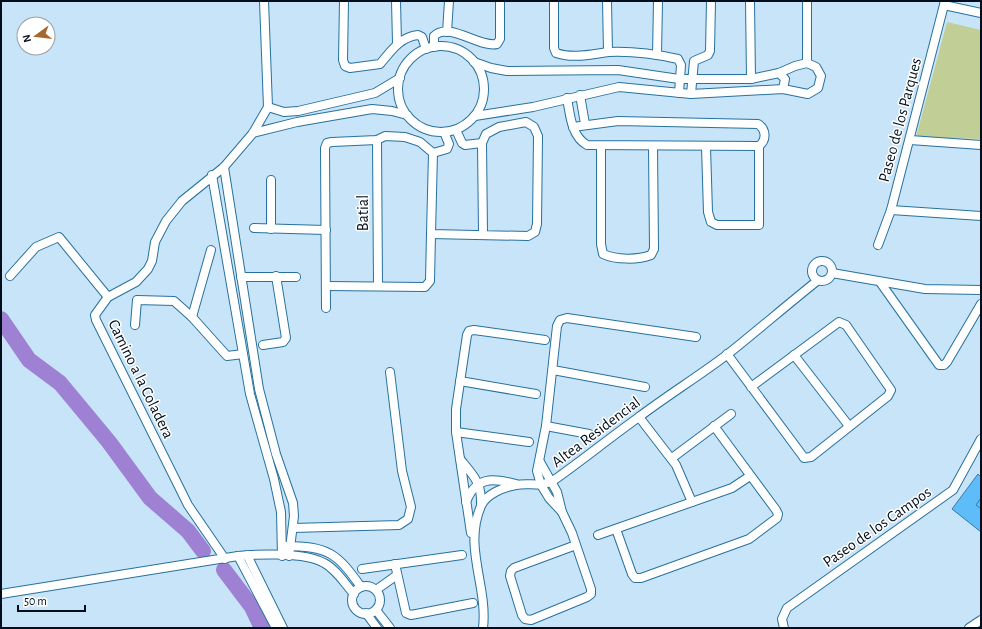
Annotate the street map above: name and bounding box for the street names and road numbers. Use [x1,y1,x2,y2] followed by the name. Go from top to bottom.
[876,56,924,184] street label: Paseo de los Parques
[355,195,371,231] street label: Batial
[105,317,177,441] street label: Camino a la Coladera
[549,394,643,470] street label: Altea Residencial
[820,484,934,570] street label: Paseo de los Campos

